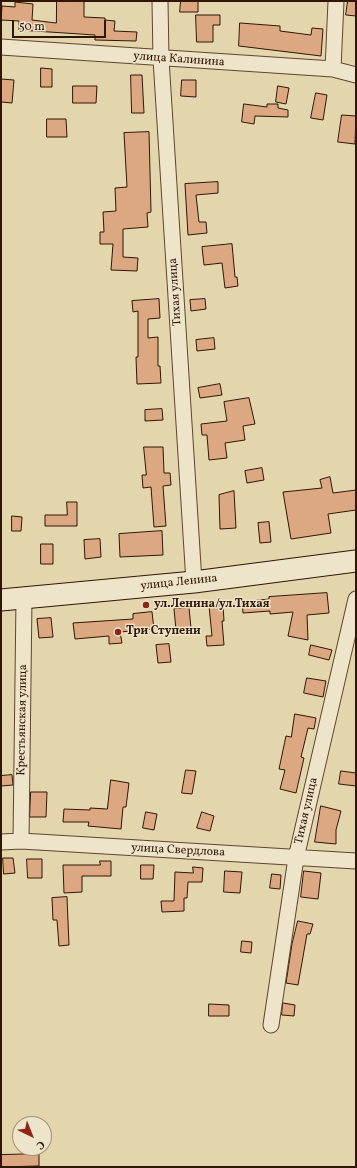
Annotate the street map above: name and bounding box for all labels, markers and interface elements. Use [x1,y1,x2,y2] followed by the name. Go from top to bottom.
[14,12,108,38] scale bar
[19,19,45,35] text: 50 m
[133,50,225,70] street label: улица Калинина
[166,258,186,326] street label: Тихая улица
[140,572,218,594] street label: улица Ленина
[154,598,270,612] place label: ул.Ленина/ул.Тихая
[141,600,151,610] marker: ул.Ленина/ул.Тихая
[126,625,201,639] place label: Три Ступени
[113,627,123,637] marker: Три Ступени
[15,664,31,776] street label: Крестьянская улица
[292,776,322,846] street label: Тихая улица
[131,841,225,861] street label: улица Свердлова
[12,1116,52,1156] north arrow
[32,1137,48,1152] text: С

